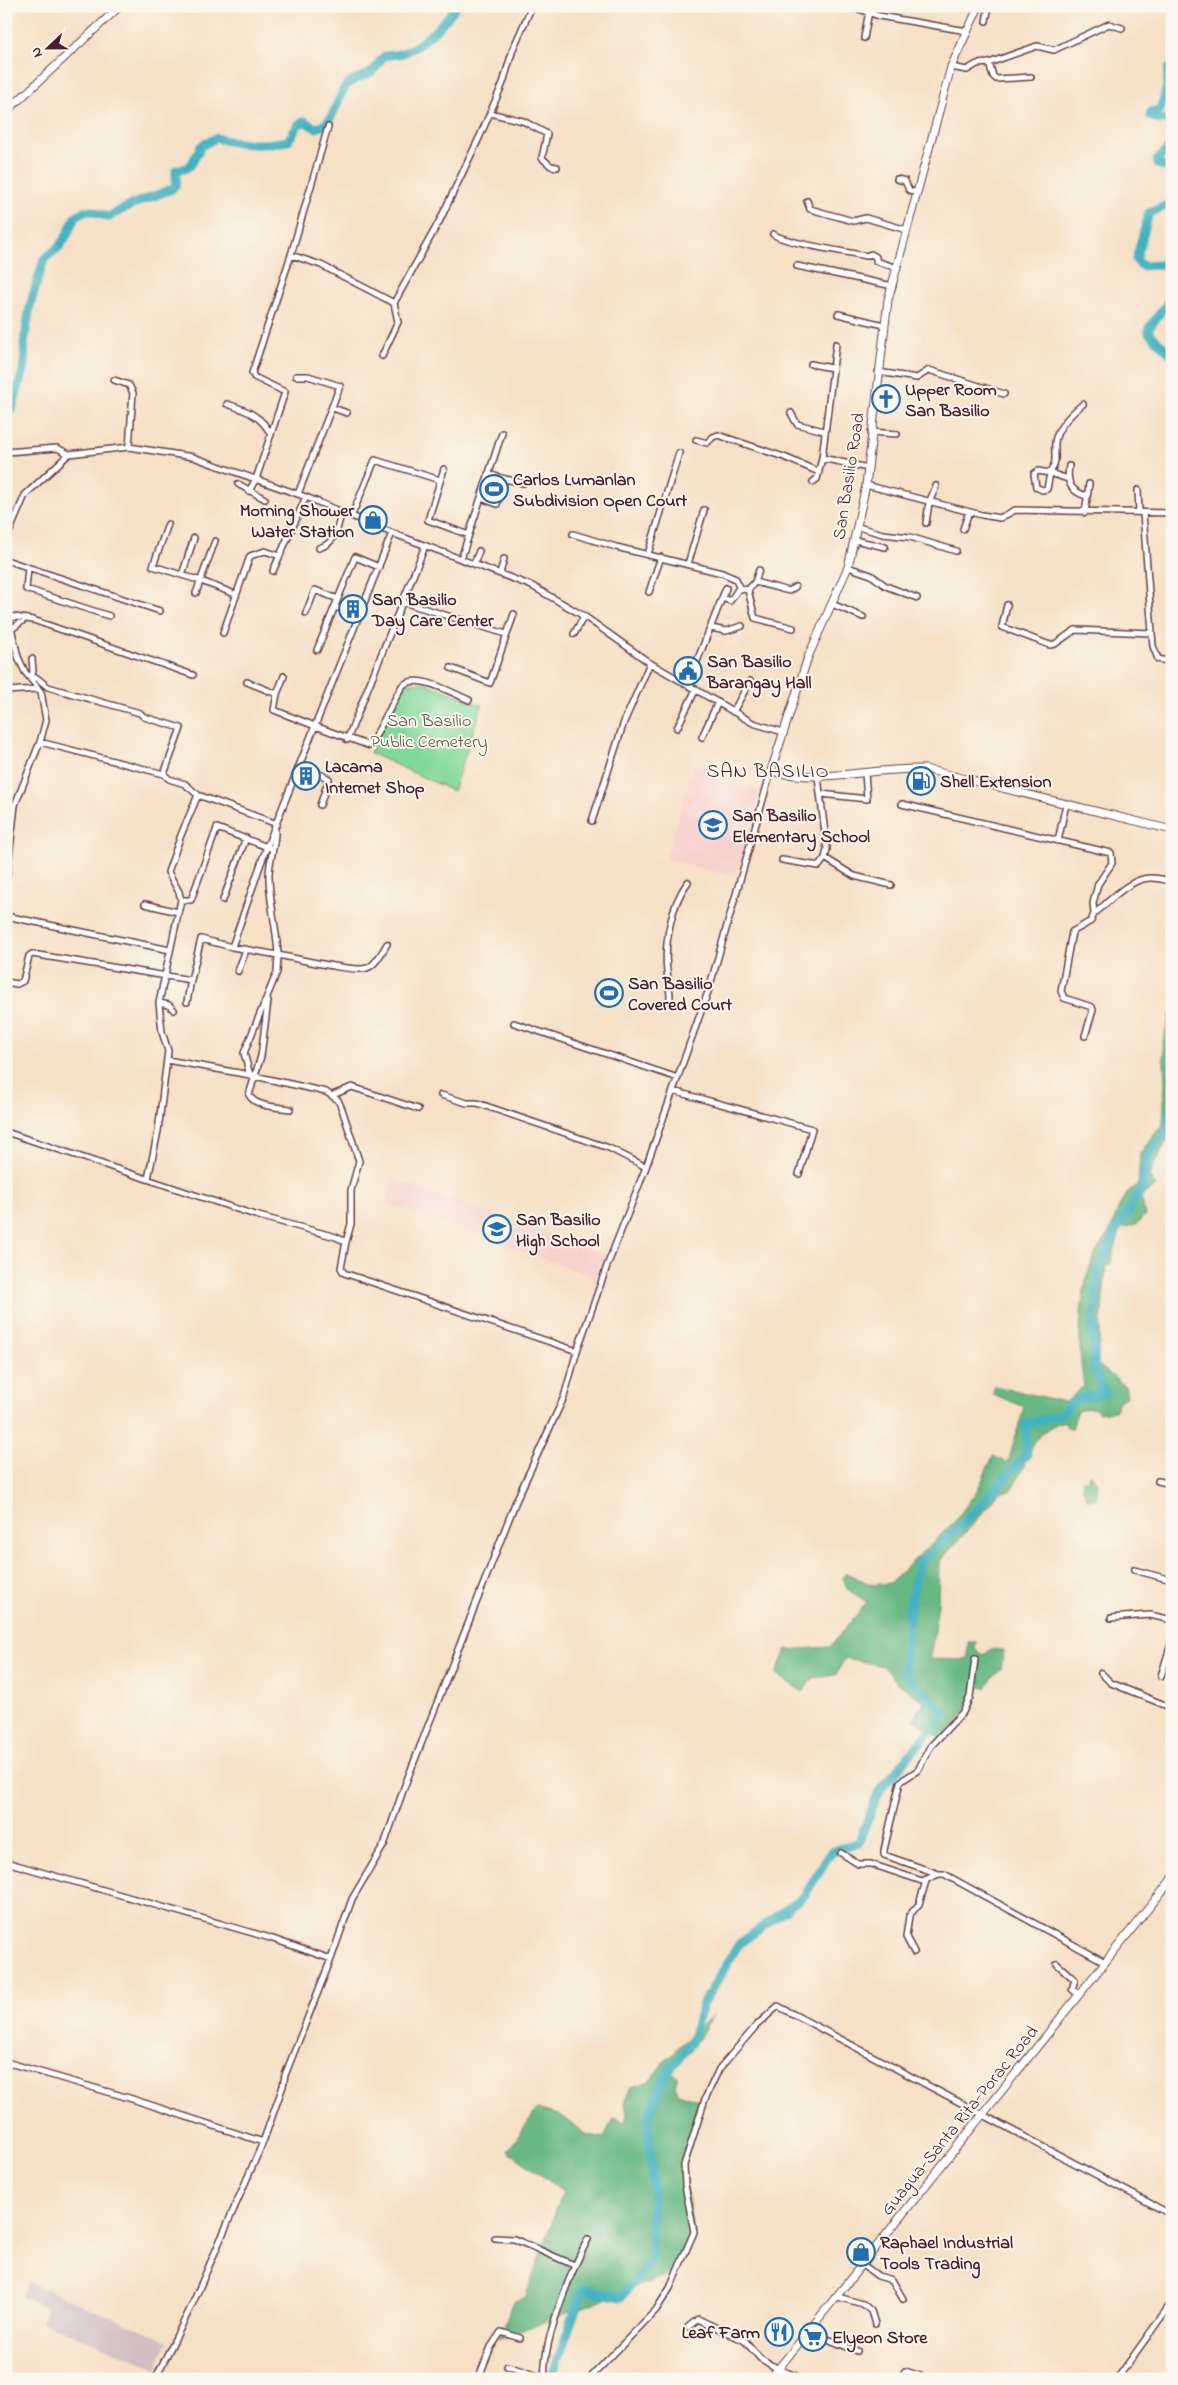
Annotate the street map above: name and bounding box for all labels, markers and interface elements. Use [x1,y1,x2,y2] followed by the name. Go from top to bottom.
[22,22,72,72] north arrow
[26,44,49,61] text: N
[905,378,997,425] place label: Upper Room San Basilio
[871,384,901,414] church icon: Upper Room San Basilio
[827,411,873,542] street label: San Basilio Road
[513,468,688,515] place label: Carlos Lumanlan Subdivision Open Court
[479,474,509,504] sports icon: Carlos Lumanlan Subdivision Open Court
[240,499,354,546] place label: Morning Shower Water Station
[358,505,388,535] shop icon: Morning Shower Water Station
[371,588,494,636] place label: San Basilio Day Care Center
[338,594,368,624] building icon: San Basilio Day Care Center
[706,650,812,698] place label: San Basilio Barangay Hall
[673,656,703,686] public building icon: San Basilio Barangay Hall
[371,709,487,756] park label: San Basilio Public Cemetery
[325,755,425,802] place label: Lacama Internet Shop
[706,758,830,787] district label: SAN BASILIO
[291,761,321,791] building icon: Lacama Internet Shop
[906,766,936,796] fuel station icon: Shell Extension
[940,770,1051,796] place label: Shell Extension
[732,804,870,852] place label: San Basilio Elementary School
[698,810,728,840] school or university icon: San Basilio Elementary School
[628,972,733,1019] place label: San Basilio Covered Court
[594,978,624,1008] sports icon: San Basilio Covered Court
[516,1208,601,1256] place label: San Basilio High School
[482,1214,512,1244] school or university icon: San Basilio High School
[876,2021,1046,2222] street label: Guagua-Santa Rita-Porac Road
[880,2231,1013,2279] place label: Raphael Industrial Tools Trading
[846,2237,876,2267] shop icon: Raphael Industrial Tools Trading
[764,2317,794,2347] restaurant icon: Leaf Farm
[682,2321,760,2347] place label: Leaf Farm
[798,2322,828,2352] supermarket icon: Elyeon Store
[832,2326,928,2353] place label: Elyeon Store

